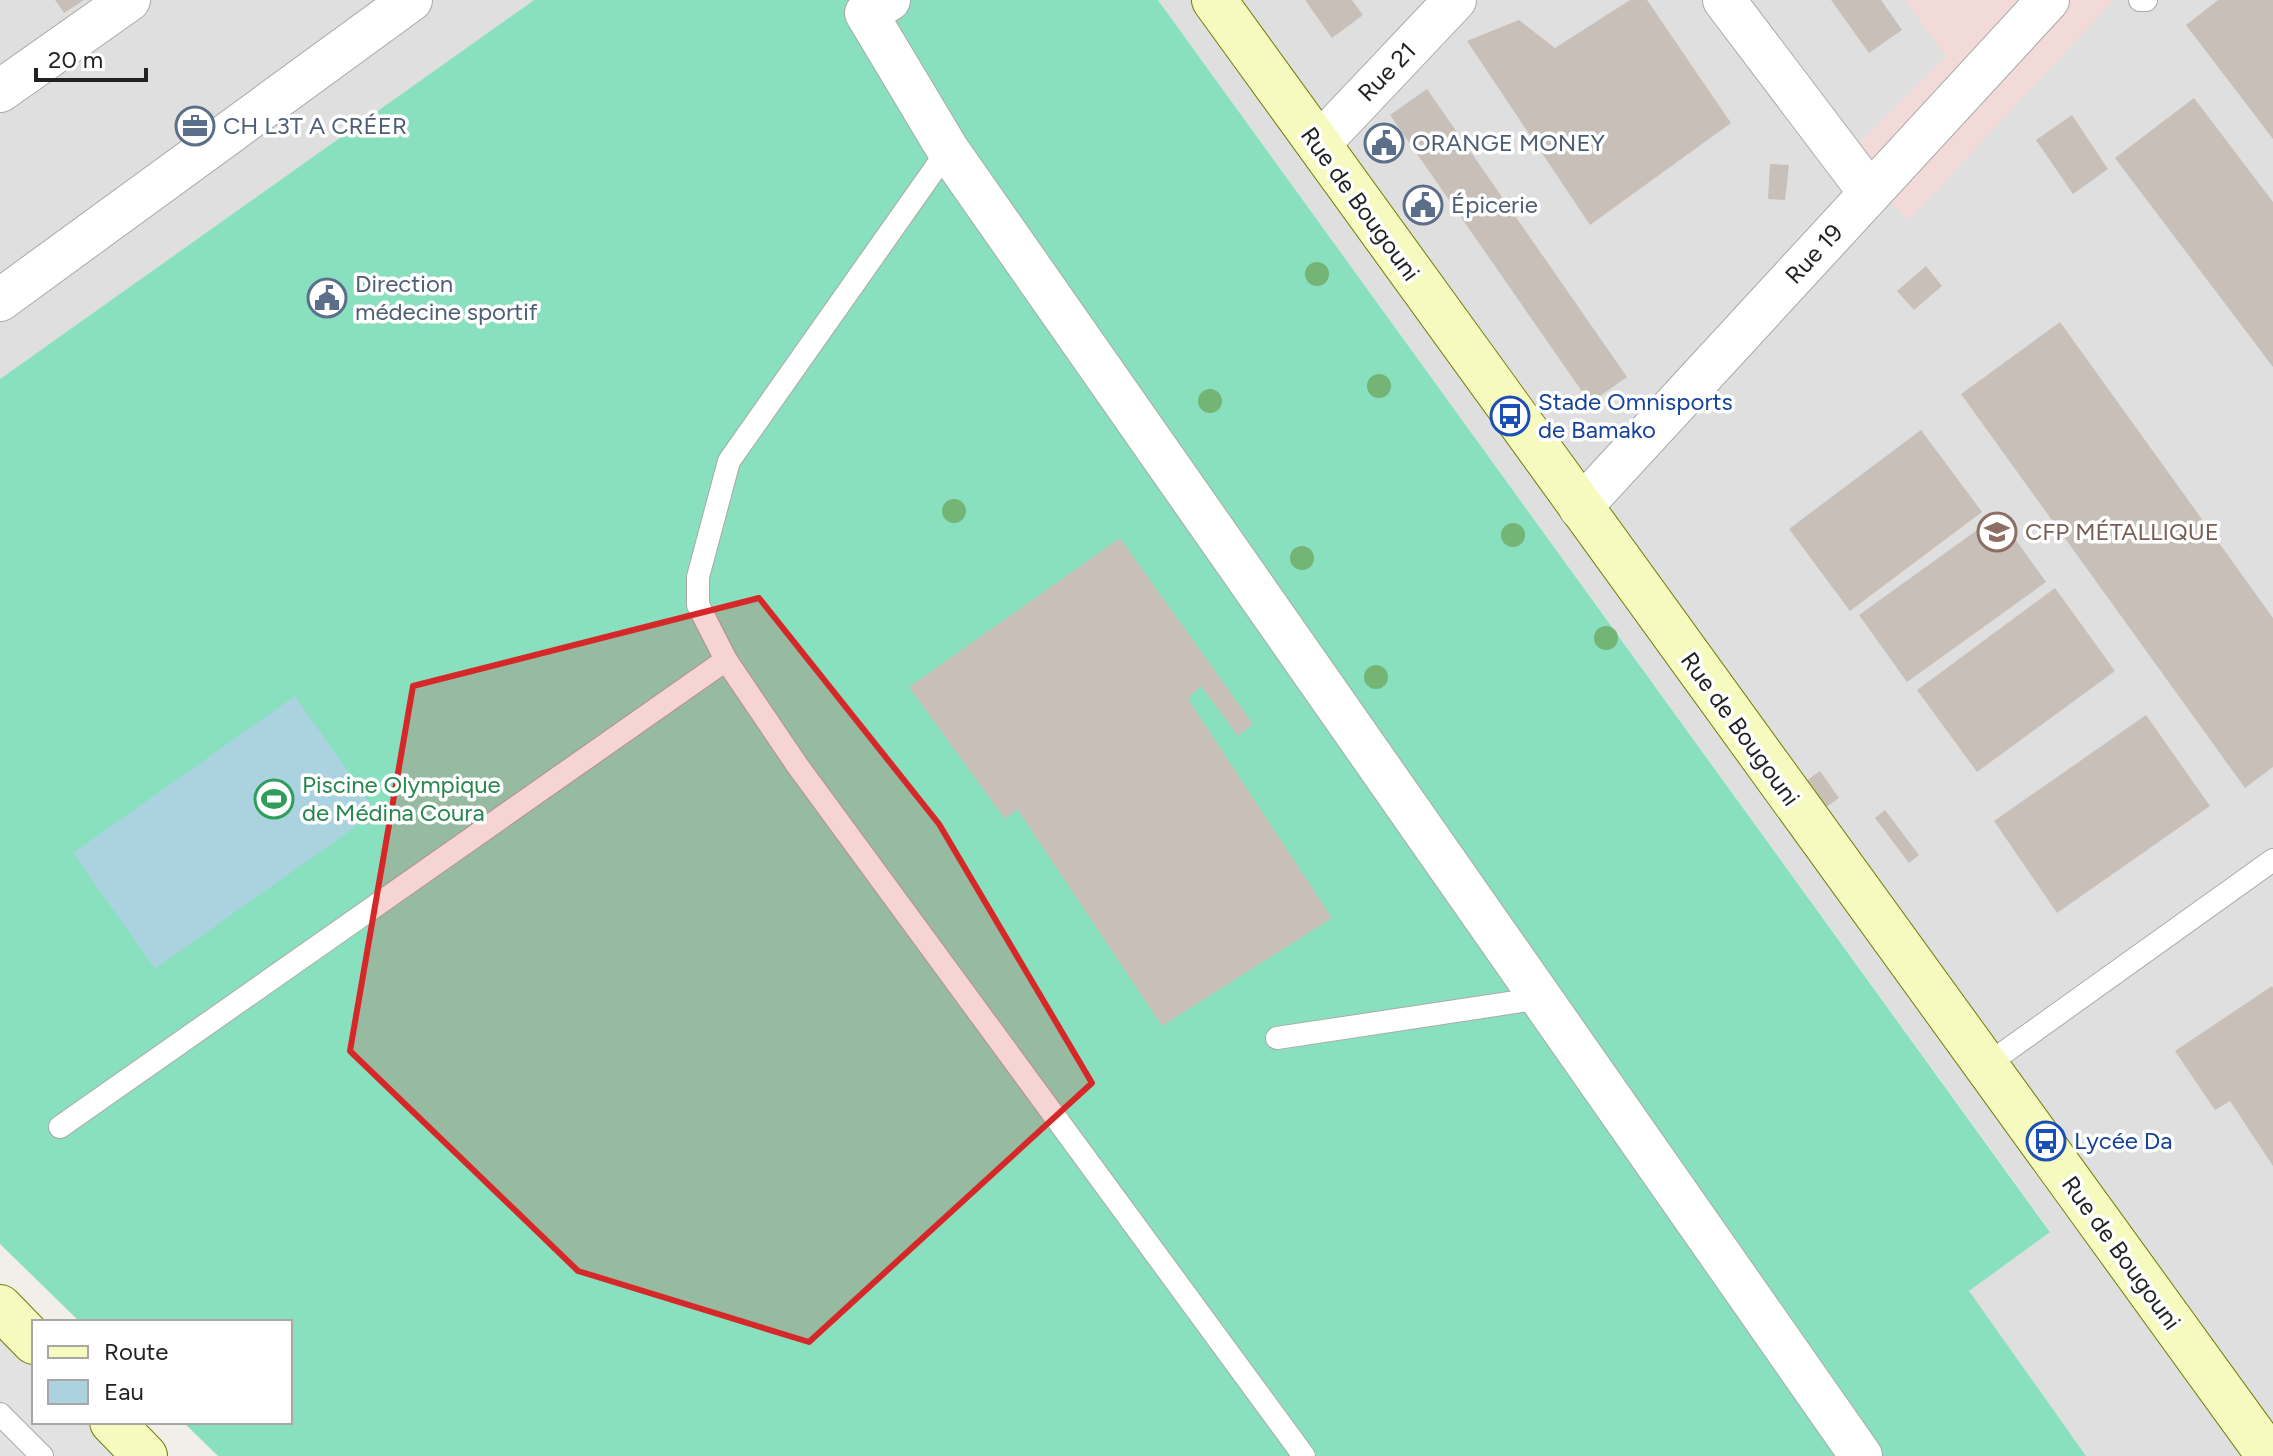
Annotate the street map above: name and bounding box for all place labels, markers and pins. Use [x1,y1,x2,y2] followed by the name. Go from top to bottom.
[174,105,216,147] office icon: CH L3T A CRÉER
[223,111,407,140] place label: CH L3T A CRÉER
[1363,122,1405,164] public building icon: ORANGE MONEY
[1412,128,1606,157] place label: ORANGE MONEY
[1402,184,1444,226] public building icon: Épicerie
[1451,190,1538,219] place label: Épicerie
[355,269,538,326] place label: Direction médecine sportif
[306,277,348,319] public building icon: Direction médecine sportif
[1538,387,1733,444] place label: Stade Omnisports de Bamako
[1489,395,1531,437] bus stop icon: Stade Omnisports de Bamako
[1976,511,2018,553] school or university icon: CFP MÉTALLIQUE
[2025,517,2219,546] place label: CFP MÉTALLIQUE
[302,770,501,827] place label: Piscine Olympique de Médina Coura
[253,778,295,820] sports icon: Piscine Olympique de Médina Coura
[2025,1120,2067,1162] bus stop icon: Lycée Da
[2074,1126,2173,1155] place label: Lycée Da

